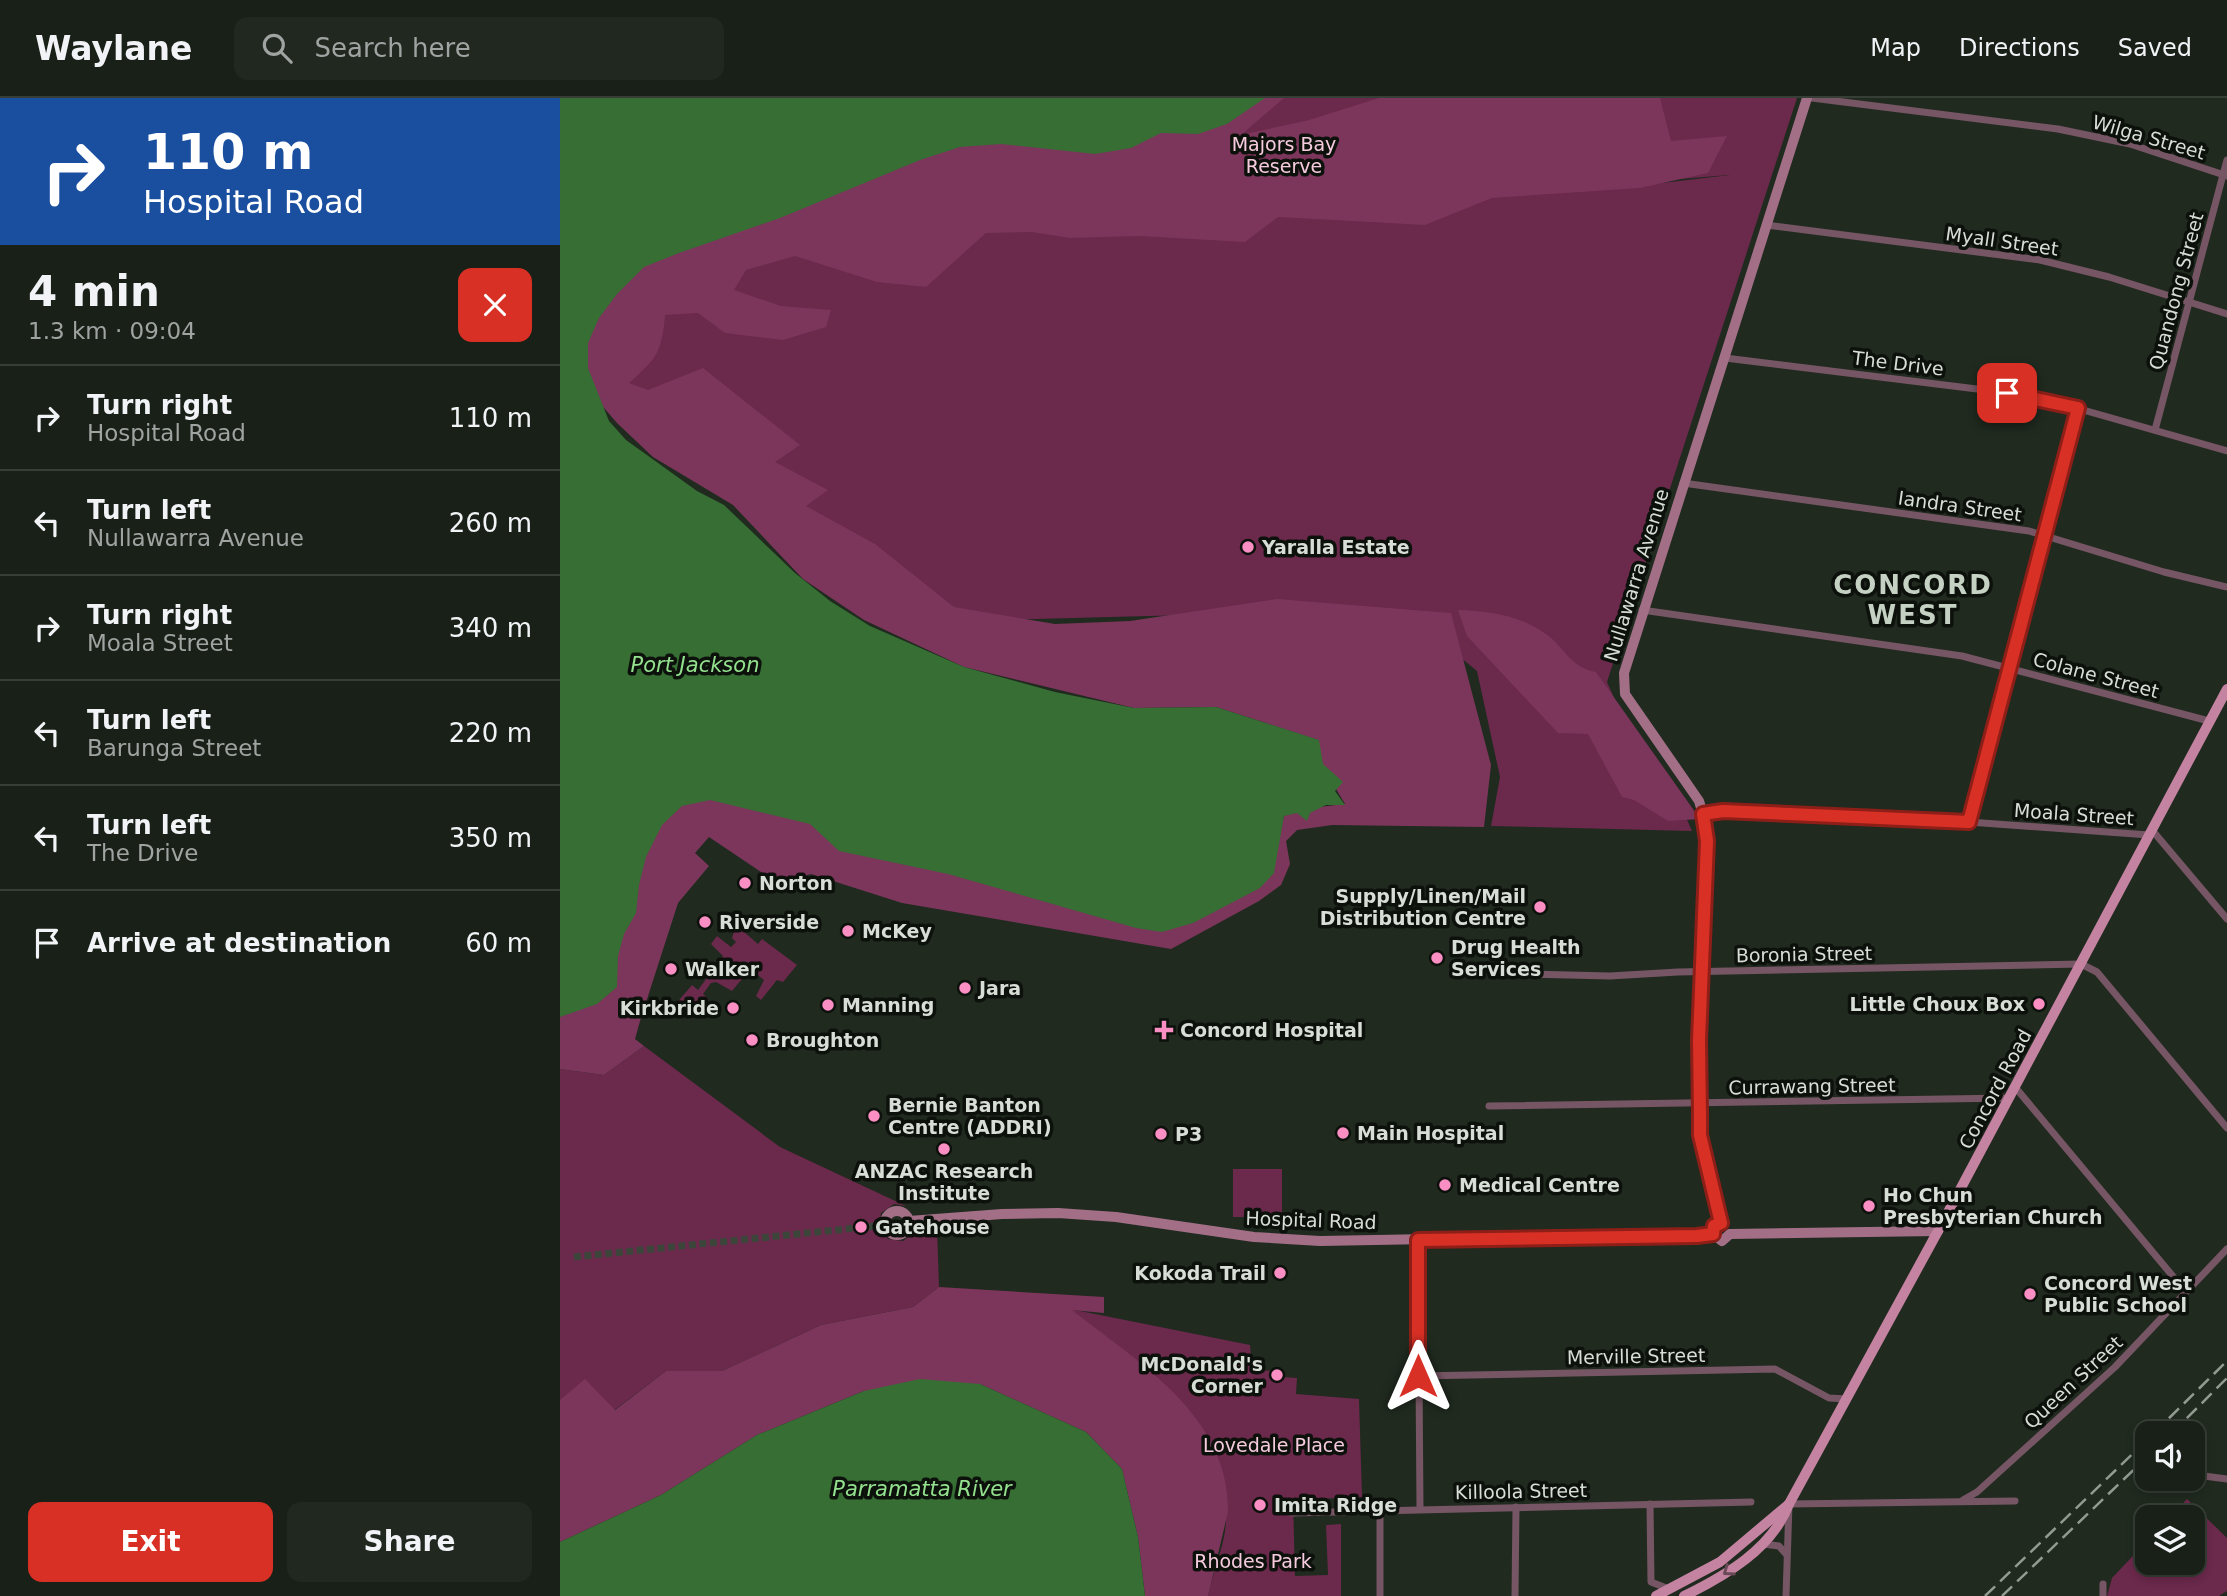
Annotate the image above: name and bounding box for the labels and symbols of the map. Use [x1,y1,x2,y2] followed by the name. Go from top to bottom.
[2090,110,2208,164] street label: Wilga Street
[1232,133,1336,177] park label: Majors Bay Reserve
[2144,210,2208,372] street label: Quandong Street
[1944,222,2060,260] street label: Myall Street
[1850,346,1945,380] street label: The Drive
[1977,363,2037,423] pin
[1599,486,1673,664] street label: Nullawarra Avenue
[1897,486,2023,526] street label: Iandra Street
[1261,536,1410,558] place label: Yaralla Estate
[1240,539,1256,555] marker: Yaralla Estate
[1833,570,1993,630] district label: CONCORD WEST
[2031,648,2161,702] street label: Colane Street
[631,653,759,677] water label: Port Jackson
[2013,799,2135,829] street label: Moala Street
[759,872,833,894] place label: Norton
[737,875,753,891] marker: Norton
[1320,885,1526,929] place label: Supply/Linen/Mail Distribution Centre
[1532,899,1548,915] marker: Supply/Linen/Mail Distribution Centre
[719,911,819,933] place label: Riverside
[697,914,713,930] marker: Riverside
[862,920,932,942] place label: McKey
[840,923,856,939] marker: McKey
[1451,936,1581,980] place label: Drug Health Services
[1736,942,1872,966] street label: Boronia Street
[1429,950,1445,966] marker: Drug Health Services
[685,958,760,980] place label: Walker
[663,961,679,977] marker: Walker
[977,977,1021,999] place label: Jara
[957,980,973,996] marker: Jara
[1849,993,2025,1015] place label: Little Choux Box
[842,994,934,1016] place label: Manning
[2031,996,2047,1012] marker: Little Choux Box
[620,997,719,1019] place label: Kirkbride
[820,997,836,1013] marker: Manning
[725,1000,741,1016] marker: Kirkbride
[1180,1019,1363,1041] place label: Concord Hospital
[1154,1020,1174,1040] marker: Concord Hospital
[1954,1025,2036,1153] street label: Concord Road
[766,1029,879,1051] place label: Broughton
[744,1032,760,1048] marker: Broughton
[1728,1074,1896,1098] street label: Currawang Street
[888,1094,1052,1138] place label: Bernie Banton Centre (ADDRI)
[866,1108,882,1124] marker: Bernie Banton Centre (ADDRI)
[1357,1122,1504,1144] place label: Main Hospital
[1175,1123,1202,1145] place label: P3
[1335,1125,1351,1141] marker: Main Hospital
[1153,1126,1169,1142] marker: P3
[936,1141,952,1157] marker: ANZAC Research Institute
[855,1160,1033,1204] place label: ANZAC Research Institute
[1459,1174,1620,1196] place label: Medical Centre
[1437,1177,1453,1193] marker: Medical Centre
[1883,1184,2102,1228] place label: Ho Chun Presbyterian Church
[1861,1198,1877,1214] marker: Ho Chun Presbyterian Church
[1245,1207,1377,1233] street label: Hospital Road
[875,1216,990,1238] place label: Gatehouse
[853,1219,869,1235] marker: Gatehouse
[1134,1262,1266,1284] place label: Kokoda Trail
[1272,1265,1288,1281] marker: Kokoda Trail
[2044,1272,2192,1316] place label: Concord West Public School
[2022,1286,2038,1302] marker: Concord West Public School
[2019,1331,2127,1433] street label: Queen Street
[1381,1339,1455,1413] position arrow
[1567,1344,1705,1368] street label: Merville Street
[1140,1353,1264,1397] place label: McDonald's Corner
[1269,1367,1285,1383] marker: McDonald's Corner
[1203,1434,1345,1456] park label: Lovedale Place
[832,1477,1013,1501] water label: Parramatta River
[1455,1479,1587,1503] street label: Killoola Street
[1274,1494,1397,1516] place label: Imita Ridge
[1252,1497,1268,1513] marker: Imita Ridge
[1194,1550,1312,1572] park label: Rhodes Park
[1723,1563,1736,1575] one-way arrow

